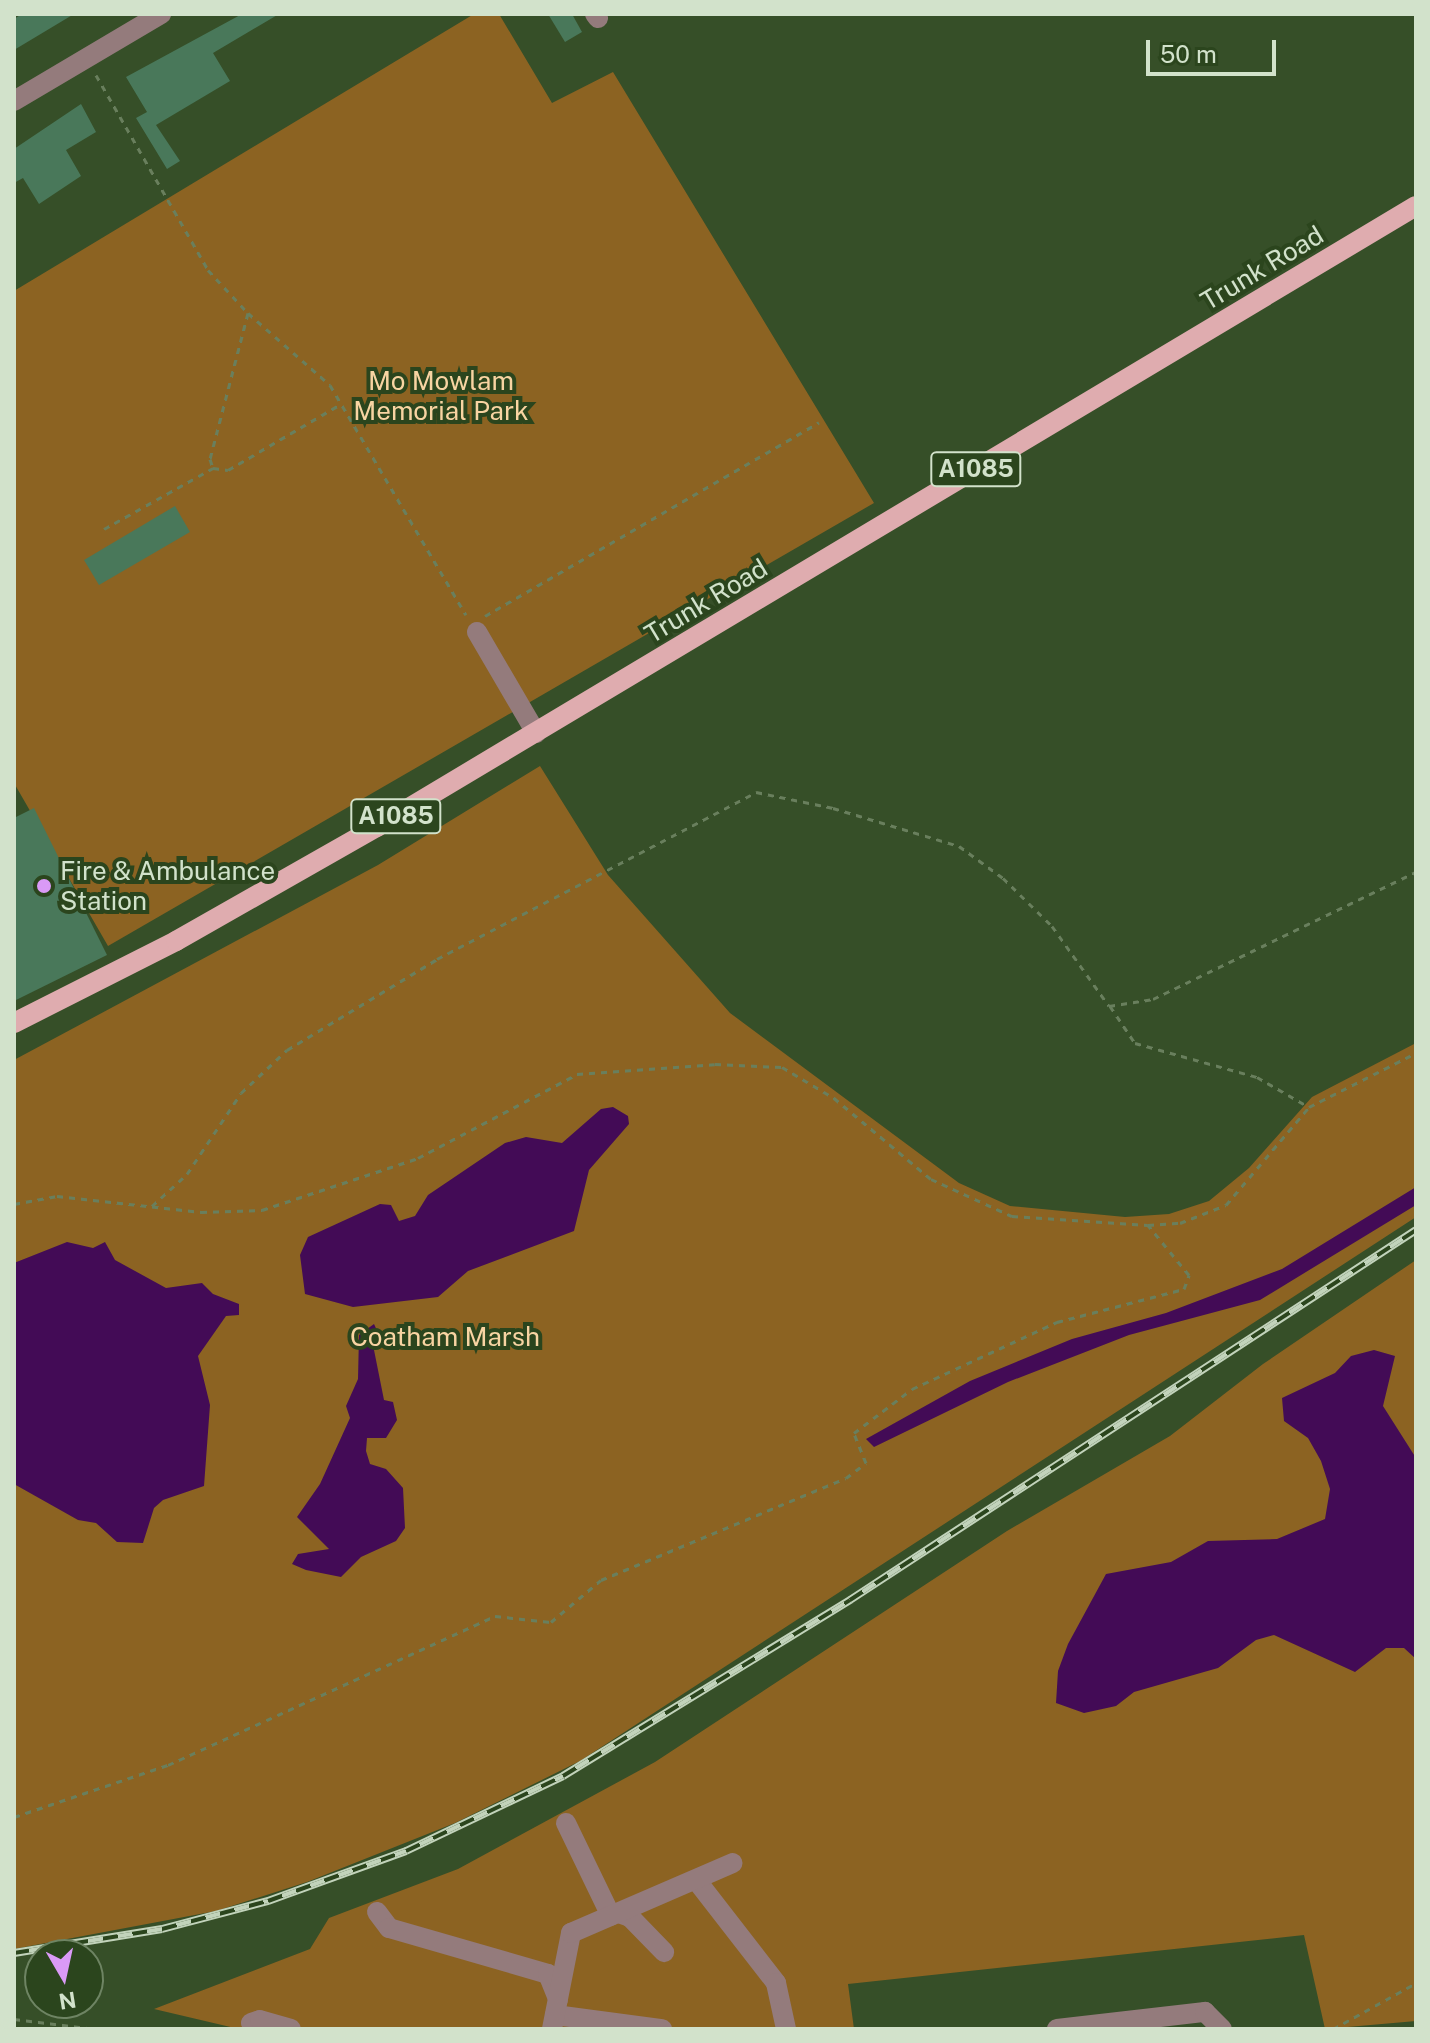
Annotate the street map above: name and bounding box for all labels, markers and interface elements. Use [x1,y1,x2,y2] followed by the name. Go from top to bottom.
[1150,24,1280,74] scale bar
[1160,40,1217,68] text: 50 m
[1195,219,1329,317] street label: Trunk Road
[353,365,529,426] park label: Mo Mowlam Memorial Park
[930,449,1022,489] road number: A1085
[639,552,773,650] street label: Trunk Road
[350,796,442,836] road number: A1085
[60,855,275,916] place label: Fire & Ambulance Station
[35,877,53,895] marker: Fire & Ambulance Station
[350,1321,540,1353] park label: Coatham Marsh
[24,1939,104,2019] north arrow
[57,1987,78,2015] text: N

